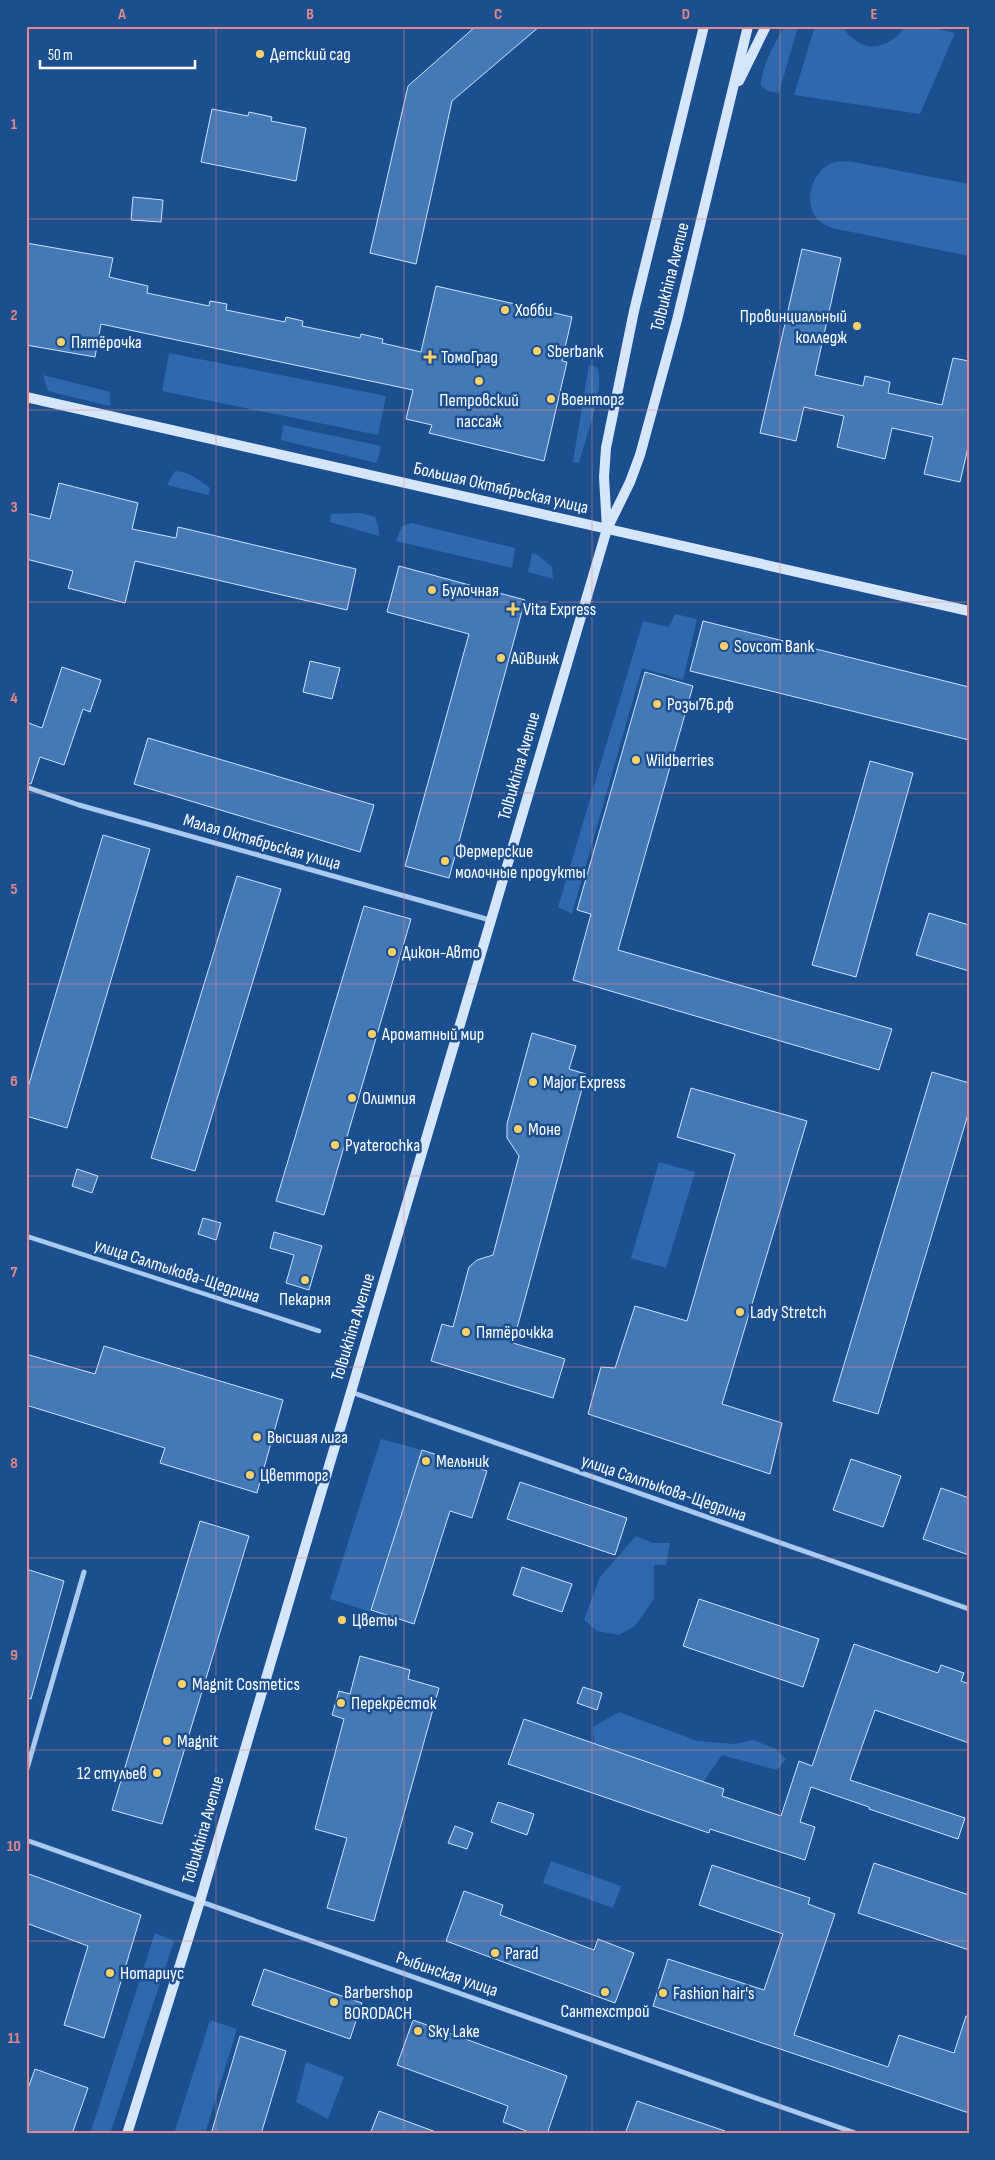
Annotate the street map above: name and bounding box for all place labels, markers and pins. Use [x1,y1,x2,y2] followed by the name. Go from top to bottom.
[270,44,351,65] place label: Детский сад
[254,48,266,60] marker: Детский сад
[514,300,552,321] place label: Хобби
[499,304,511,316] marker: Хобби
[740,306,847,348] place label: Провинциальный колледж
[851,320,863,332] marker: Провинциальный колледж
[71,332,142,353] place label: Пятёрочка
[55,336,67,348] marker: Пятёрочка
[547,341,604,362] place label: Sberbank
[531,345,543,357] marker: Sberbank
[441,347,498,368] place label: ТомоГрад
[423,350,437,364] marker: ТомоГрад
[473,375,485,387] marker: Петровский пассаж
[561,389,624,410] place label: Военторг
[439,390,519,432] place label: Петровский пассаж
[545,393,557,405] marker: Военторг
[442,580,499,601] place label: Булочная
[426,584,438,596] marker: Булочная
[523,599,596,620] place label: Vita Express
[507,603,519,615] marker: Vita Express
[734,636,815,657] place label: Sovcom Bank
[718,640,730,652] marker: Sovcom Bank
[510,648,559,669] place label: АйВинж
[495,652,507,664] marker: АйВинж
[667,694,734,715] place label: Розы76.рф
[651,698,663,710] marker: Розы76.рф
[646,750,714,771] place label: Wildberries
[630,754,642,766] marker: Wildberries
[455,841,586,883] place label: Фермерские молочные продукты
[439,855,451,867] marker: Фермерские молочные продукты
[402,942,480,963] place label: Дикон-Авто
[386,946,398,958] marker: Дикон-Авто
[381,1024,484,1045] place label: Ароматный мир
[366,1028,378,1040] marker: Ароматный мир
[543,1072,626,1093] place label: Major Express
[527,1076,539,1088] marker: Major Express
[362,1088,416,1109] place label: Олимпия
[346,1092,358,1104] marker: Олимпия
[528,1119,561,1140] place label: Моне
[512,1123,524,1135] marker: Моне
[345,1135,420,1156] place label: Pyaterochka
[329,1139,341,1151] marker: Pyaterochka
[299,1274,311,1286] marker: Пекарня
[279,1289,331,1310] place label: Пекарня
[750,1302,826,1323] place label: Lady Stretch
[734,1306,746,1318] marker: Lady Stretch
[476,1322,554,1343] place label: Пятёрочкка
[460,1326,472,1338] marker: Пятёрочкка
[267,1427,348,1448] place label: Высшая лига
[251,1431,263,1443] marker: Высшая лига
[436,1451,489,1472] place label: Мельник
[420,1455,432,1467] marker: Мельник
[260,1465,328,1486] place label: Цветторг
[244,1469,256,1481] marker: Цветторг
[352,1610,398,1631] place label: Цветы
[336,1614,348,1626] marker: Цветы
[192,1674,300,1695] place label: Magnit Cosmetics
[176,1678,188,1690] marker: Magnit Cosmetics
[351,1693,437,1714] place label: Перекрёсток
[335,1697,347,1709] marker: Перекрёсток
[177,1731,219,1752] place label: Magnit
[161,1735,173,1747] marker: Magnit
[77,1763,147,1784] place label: 12 стульев
[151,1767,163,1779] marker: 12 стульев
[505,1943,539,1964] place label: Parad
[489,1947,501,1959] marker: Parad
[120,1963,184,1984] place label: Нотариус
[104,1967,116,1979] marker: Нотариус
[344,1982,413,2024] place label: Barbershop BORODACH
[673,1983,755,2004] place label: Fashion hair's
[599,1986,611,1998] marker: Сантехстрой
[657,1987,669,1999] marker: Fashion hair's
[328,1996,340,2008] marker: Barbershop BORODACH
[560,2001,650,2022] place label: Сантехстрой
[428,2021,480,2042] place label: Sky Lake
[412,2025,424,2037] marker: Sky Lake

